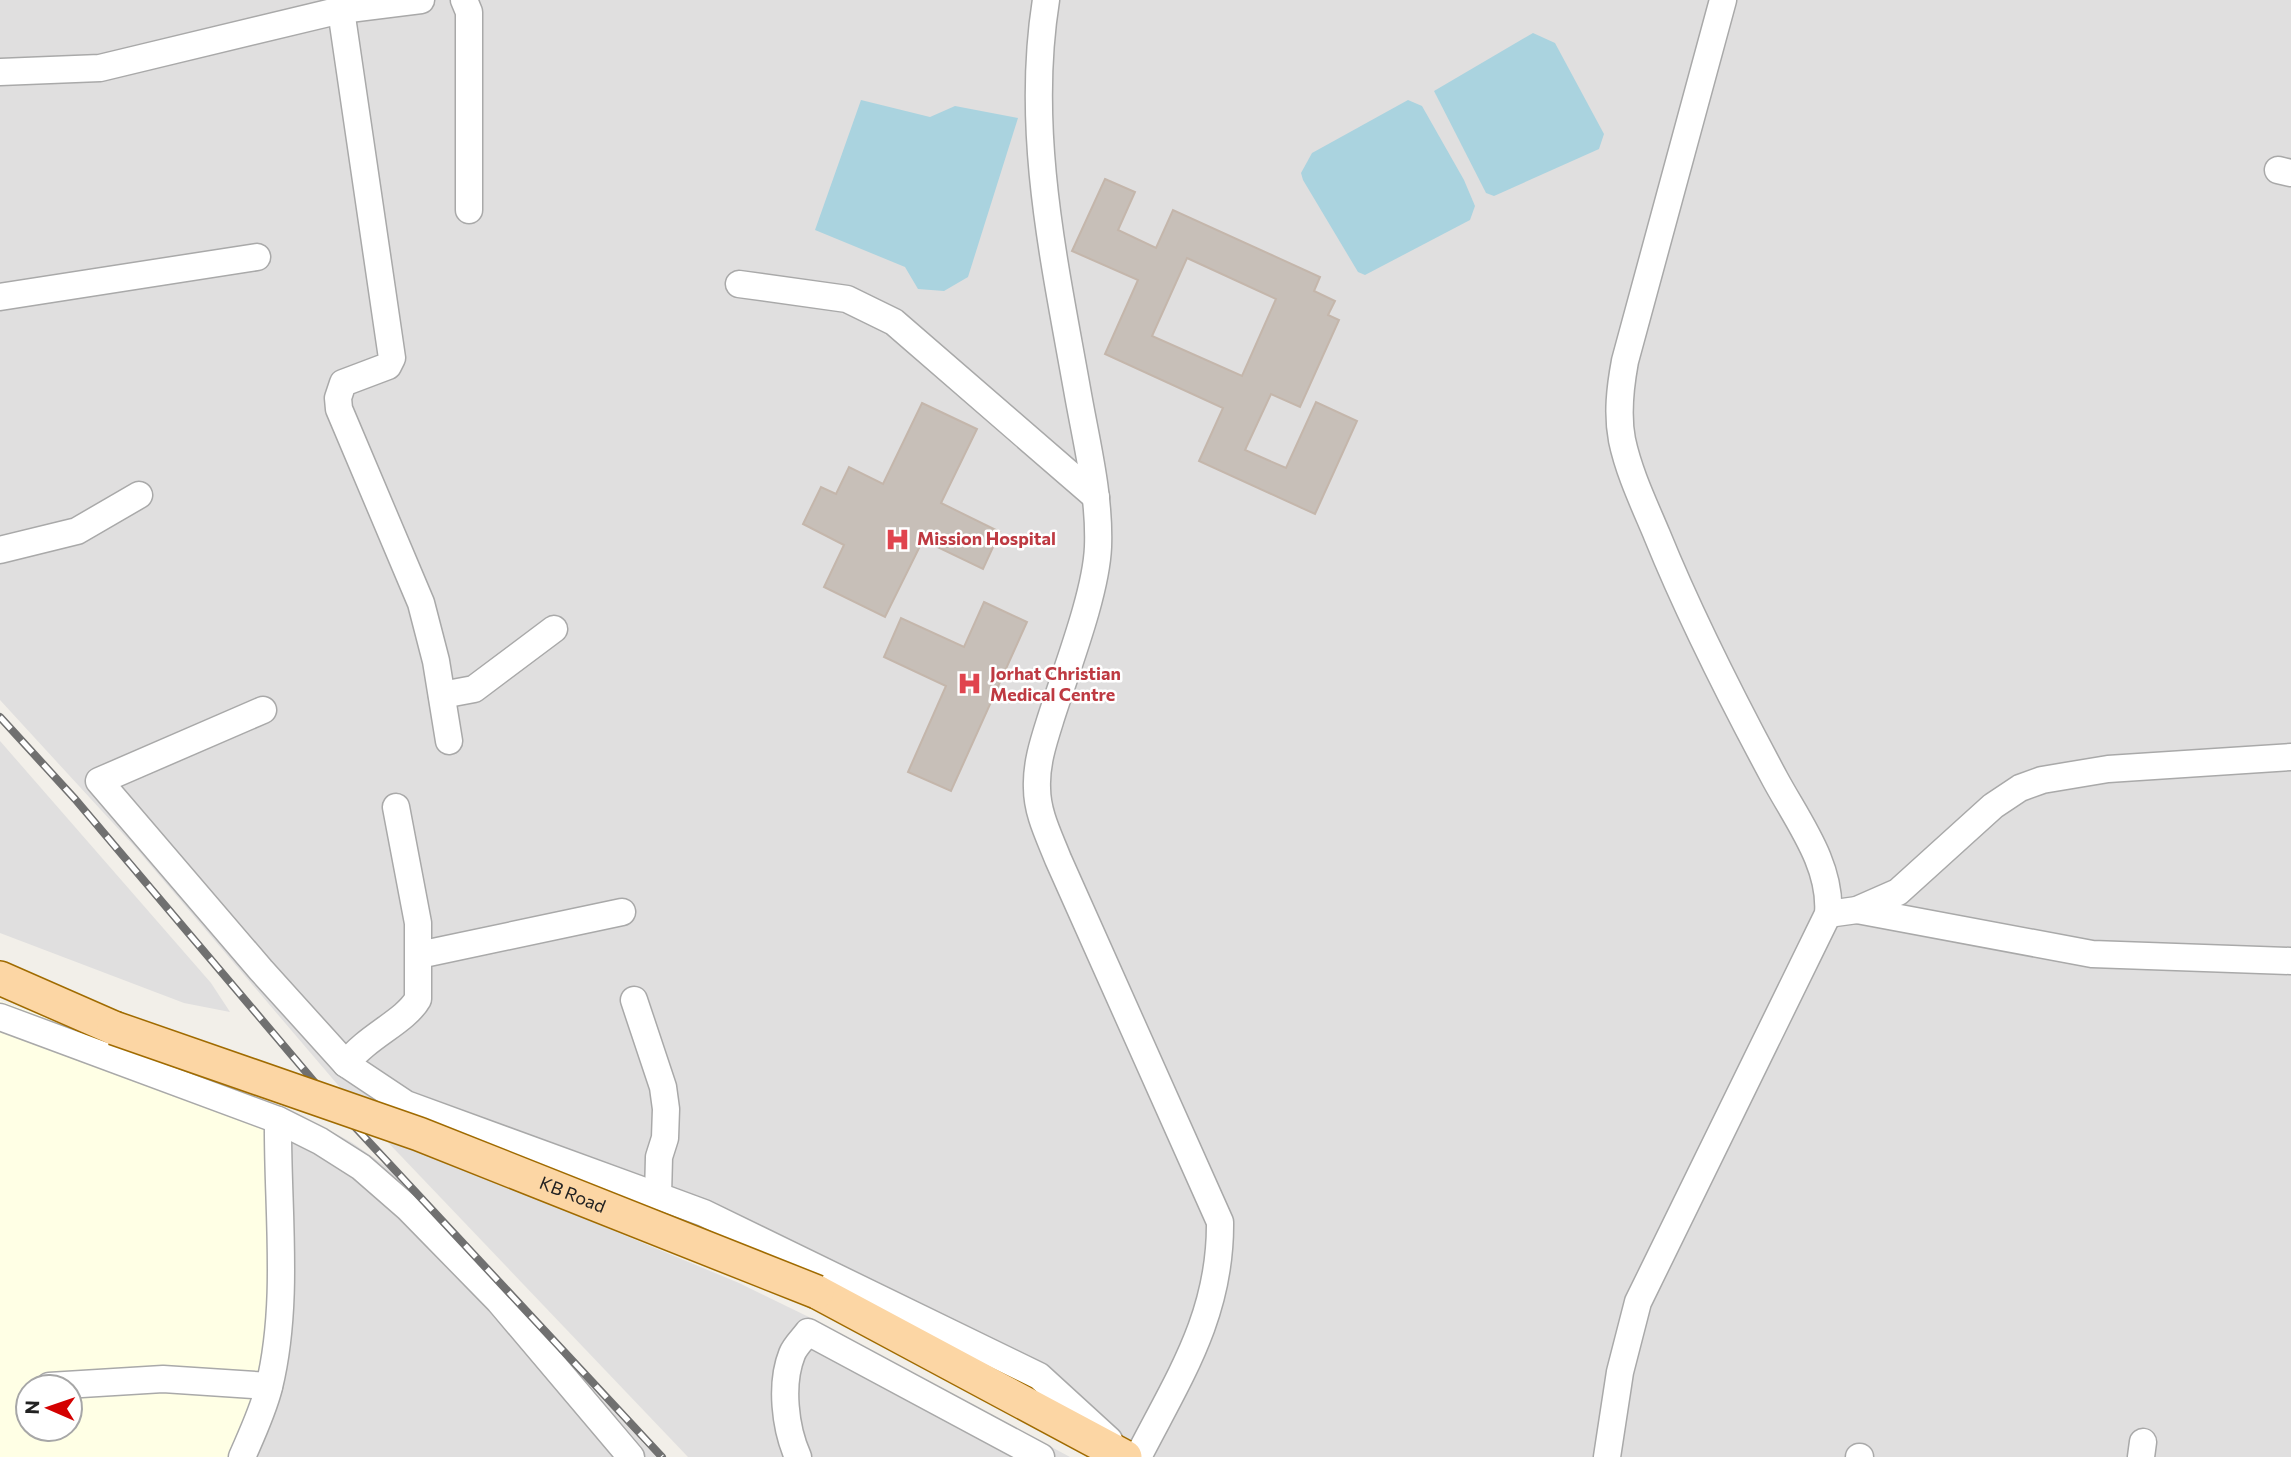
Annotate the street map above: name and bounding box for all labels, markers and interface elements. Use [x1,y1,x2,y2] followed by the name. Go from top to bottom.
[883,525,911,553] hospital icon: Mission Hospital
[917,527,1056,549] place label: Mission Hospital
[990,662,1121,705] place label: Jorhat Christian Medical Centre
[956,670,984,698] hospital icon: Jorhat Christian Medical Centre
[537,1171,609,1217] street label: KB Road
[14,1373,84,1443] north arrow
[20,1400,43,1415] text: N

